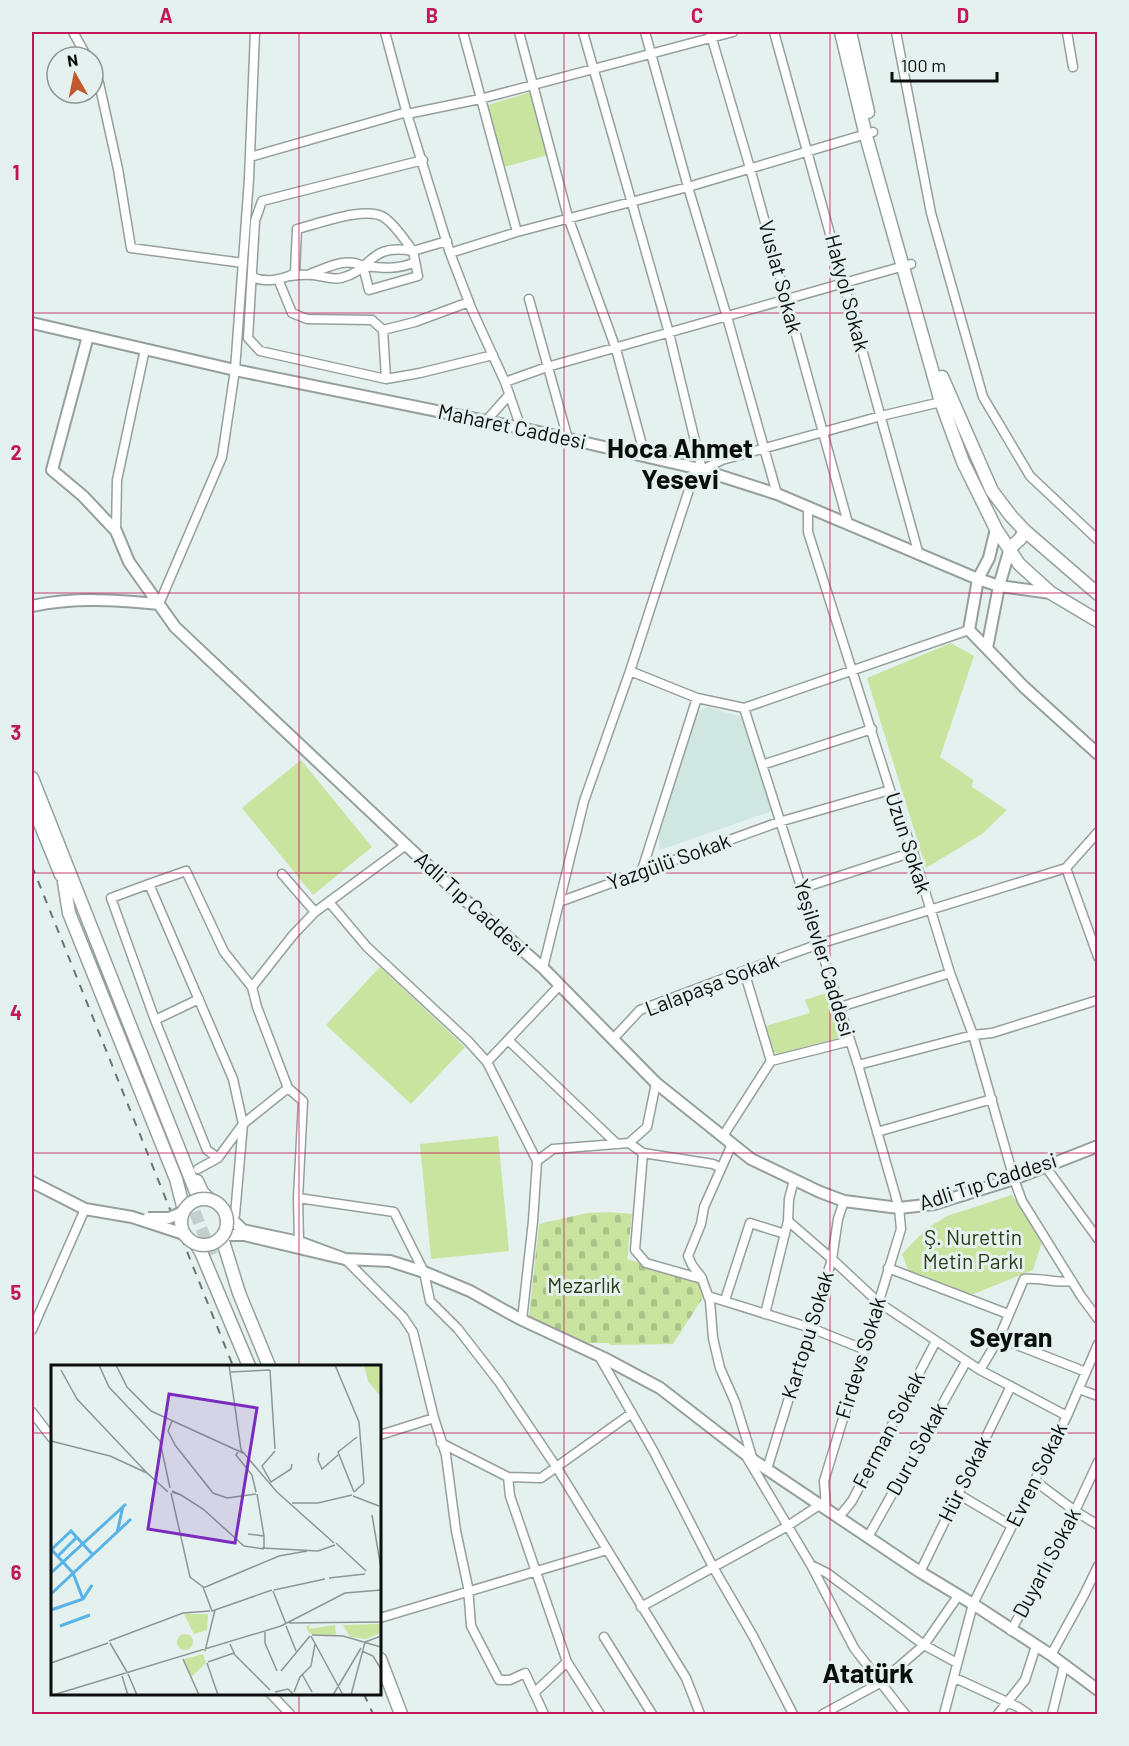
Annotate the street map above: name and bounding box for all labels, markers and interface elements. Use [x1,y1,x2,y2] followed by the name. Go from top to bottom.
[159,3,173,27] text: A
[426,3,438,27] text: B
[691,3,703,27] text: C
[957,3,969,27] text: D
[45,45,105,105] north arrow
[892,45,997,83] scale bar
[66,49,79,70] text: N
[901,54,946,76] text: 100 m
[12,160,20,184] text: 1
[754,217,809,336] street label: Vuslat Sokak
[821,231,876,354] street label: Hakyol Sokak
[436,398,589,453] street label: Maharet Caddesi
[607,431,753,494] district label: Hoca Ahmet Yesevi
[10,440,22,464] text: 2
[11,720,21,744] text: 3
[881,789,938,896] street label: Uzun Sokak
[603,827,733,894] street label: Yazgülü Sokak
[410,846,534,960] street label: Adli Tıp Caddesi
[790,876,861,1039] street label: Yeşilevler Caddesi
[641,947,782,1021] street label: Lalapaşa Sokak
[10,1000,22,1024] text: 4
[916,1147,1060,1215] street label: Adli Tıp Caddesi
[923,1224,1023,1273] park label: Ş. Nurettin Metin Parkı
[775,1267,838,1402] street label: Kartopu Sokak
[547,1272,621,1297] park label: Mezarlık
[11,1280,22,1304] text: 5
[829,1294,890,1422] street label: Firdevs Sokak
[970,1320,1052,1352] district label: Seyran
[51,1365,381,1695] inset map
[846,1367,929,1492] street label: Ferman Sokak
[880,1397,951,1499] street label: Duru Sokak
[1000,1418,1071,1530] street label: Evren Sokak
[932,1431,995,1525] street label: Hür Sokak
[1006,1503,1085,1621] street label: Duyarlı Sokak
[11,1560,22,1584] text: 6
[822,1656,914,1688] district label: Atatürk

